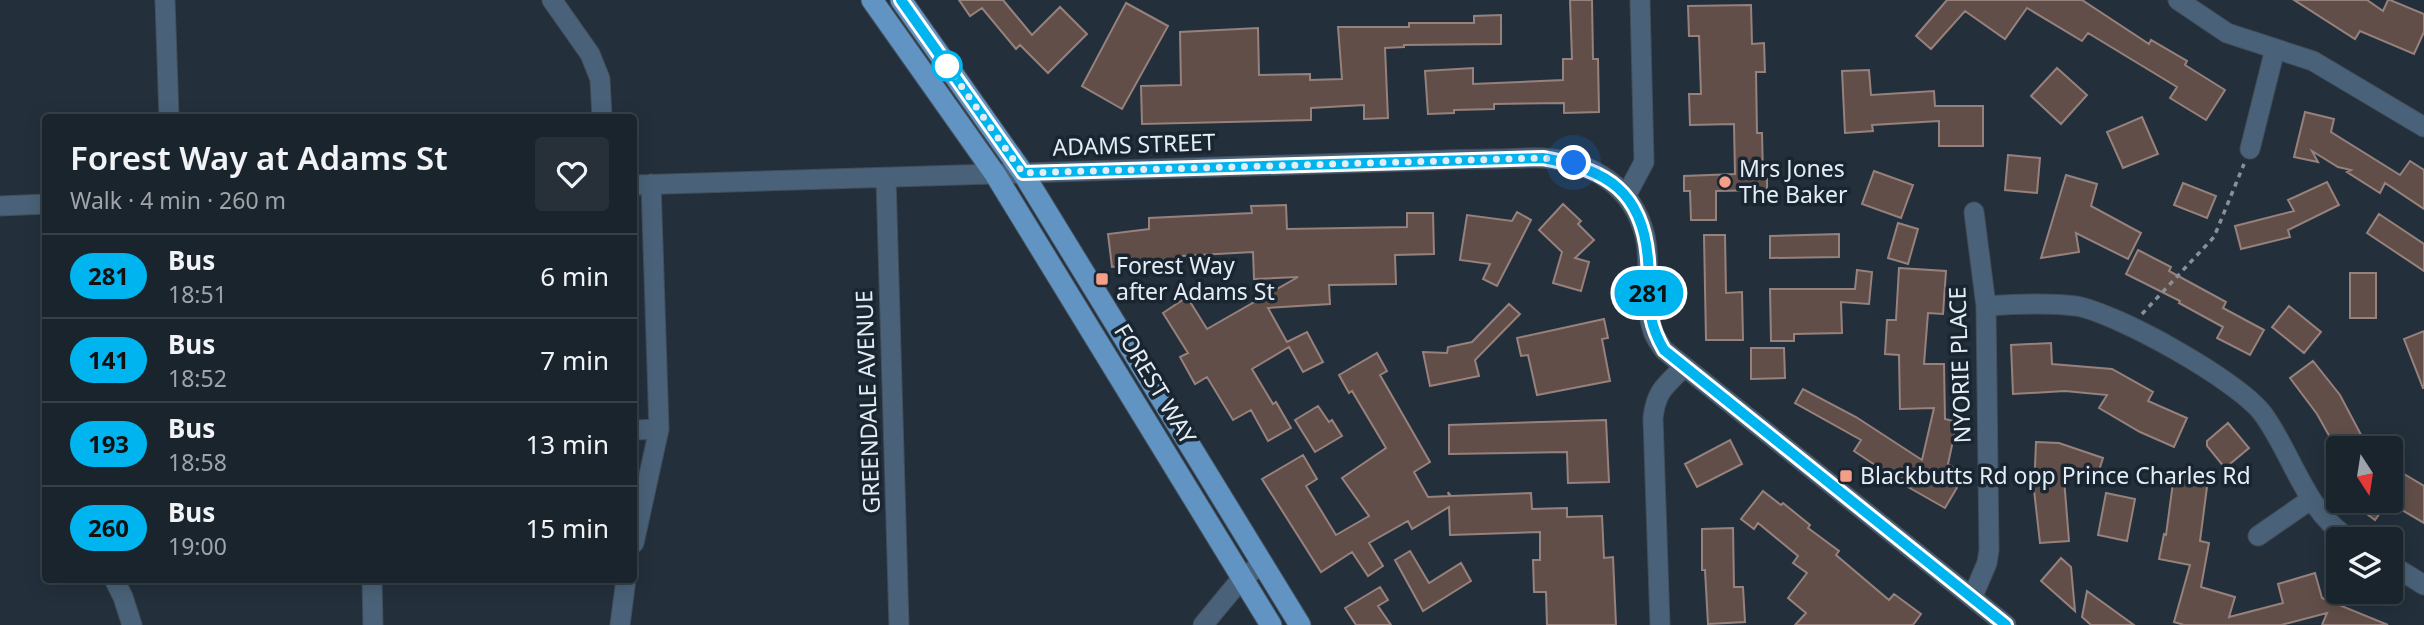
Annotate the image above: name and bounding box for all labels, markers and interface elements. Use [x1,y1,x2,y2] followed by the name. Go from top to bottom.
[932,51,962,81] unlabelled marker
[1052,125,1216,163] street label: ADAMS STREET
[70,135,448,180] text: Forest Way at Adams St
[535,137,609,211] button: heart
[1556,145,1591,180] your location
[1739,152,1848,210] place label: Mrs Jones The Baker
[1717,174,1733,190] marker: Mrs Jones The Baker
[70,184,286,216] text: Walk · 4 min · 260 m
[168,242,215,278] text: Bus
[1116,249,1275,307] place label: Forest Way after Adams St
[540,258,609,294] text: 6 min
[88,259,129,292] text: 281
[1609,270,1689,316] line badge: 281
[1094,271,1110,287] marker: Forest Way after Adams St
[1628,276,1670,309] text: 281
[168,278,227,310] text: 18:51
[1940,286,1978,444] street label: NYORIE PLACE
[847,290,887,514] street label: GREENDALE AVENUE
[1107,317,1205,451] street label: FOREST WAY
[168,326,215,362] text: Bus
[540,342,609,378] text: 7 min
[88,343,129,376] text: 141
[168,362,227,394] text: 18:52
[168,410,215,446] text: Bus
[525,426,609,462] text: 13 min
[88,427,129,460] text: 193
[2326,436,2403,513] north arrow
[2326,436,2403,604] map controls
[168,446,227,478] text: 18:58
[1860,459,2251,491] place label: Blackbutts Rd opp Prince Charles Rd
[1838,468,1854,484] marker: Blackbutts Rd opp Prince Charles Rd
[168,494,215,530] text: Bus
[525,510,609,546] text: 15 min
[88,511,129,544] text: 260
[2326,527,2403,604] button: layers
[168,530,227,562] text: 19:00

